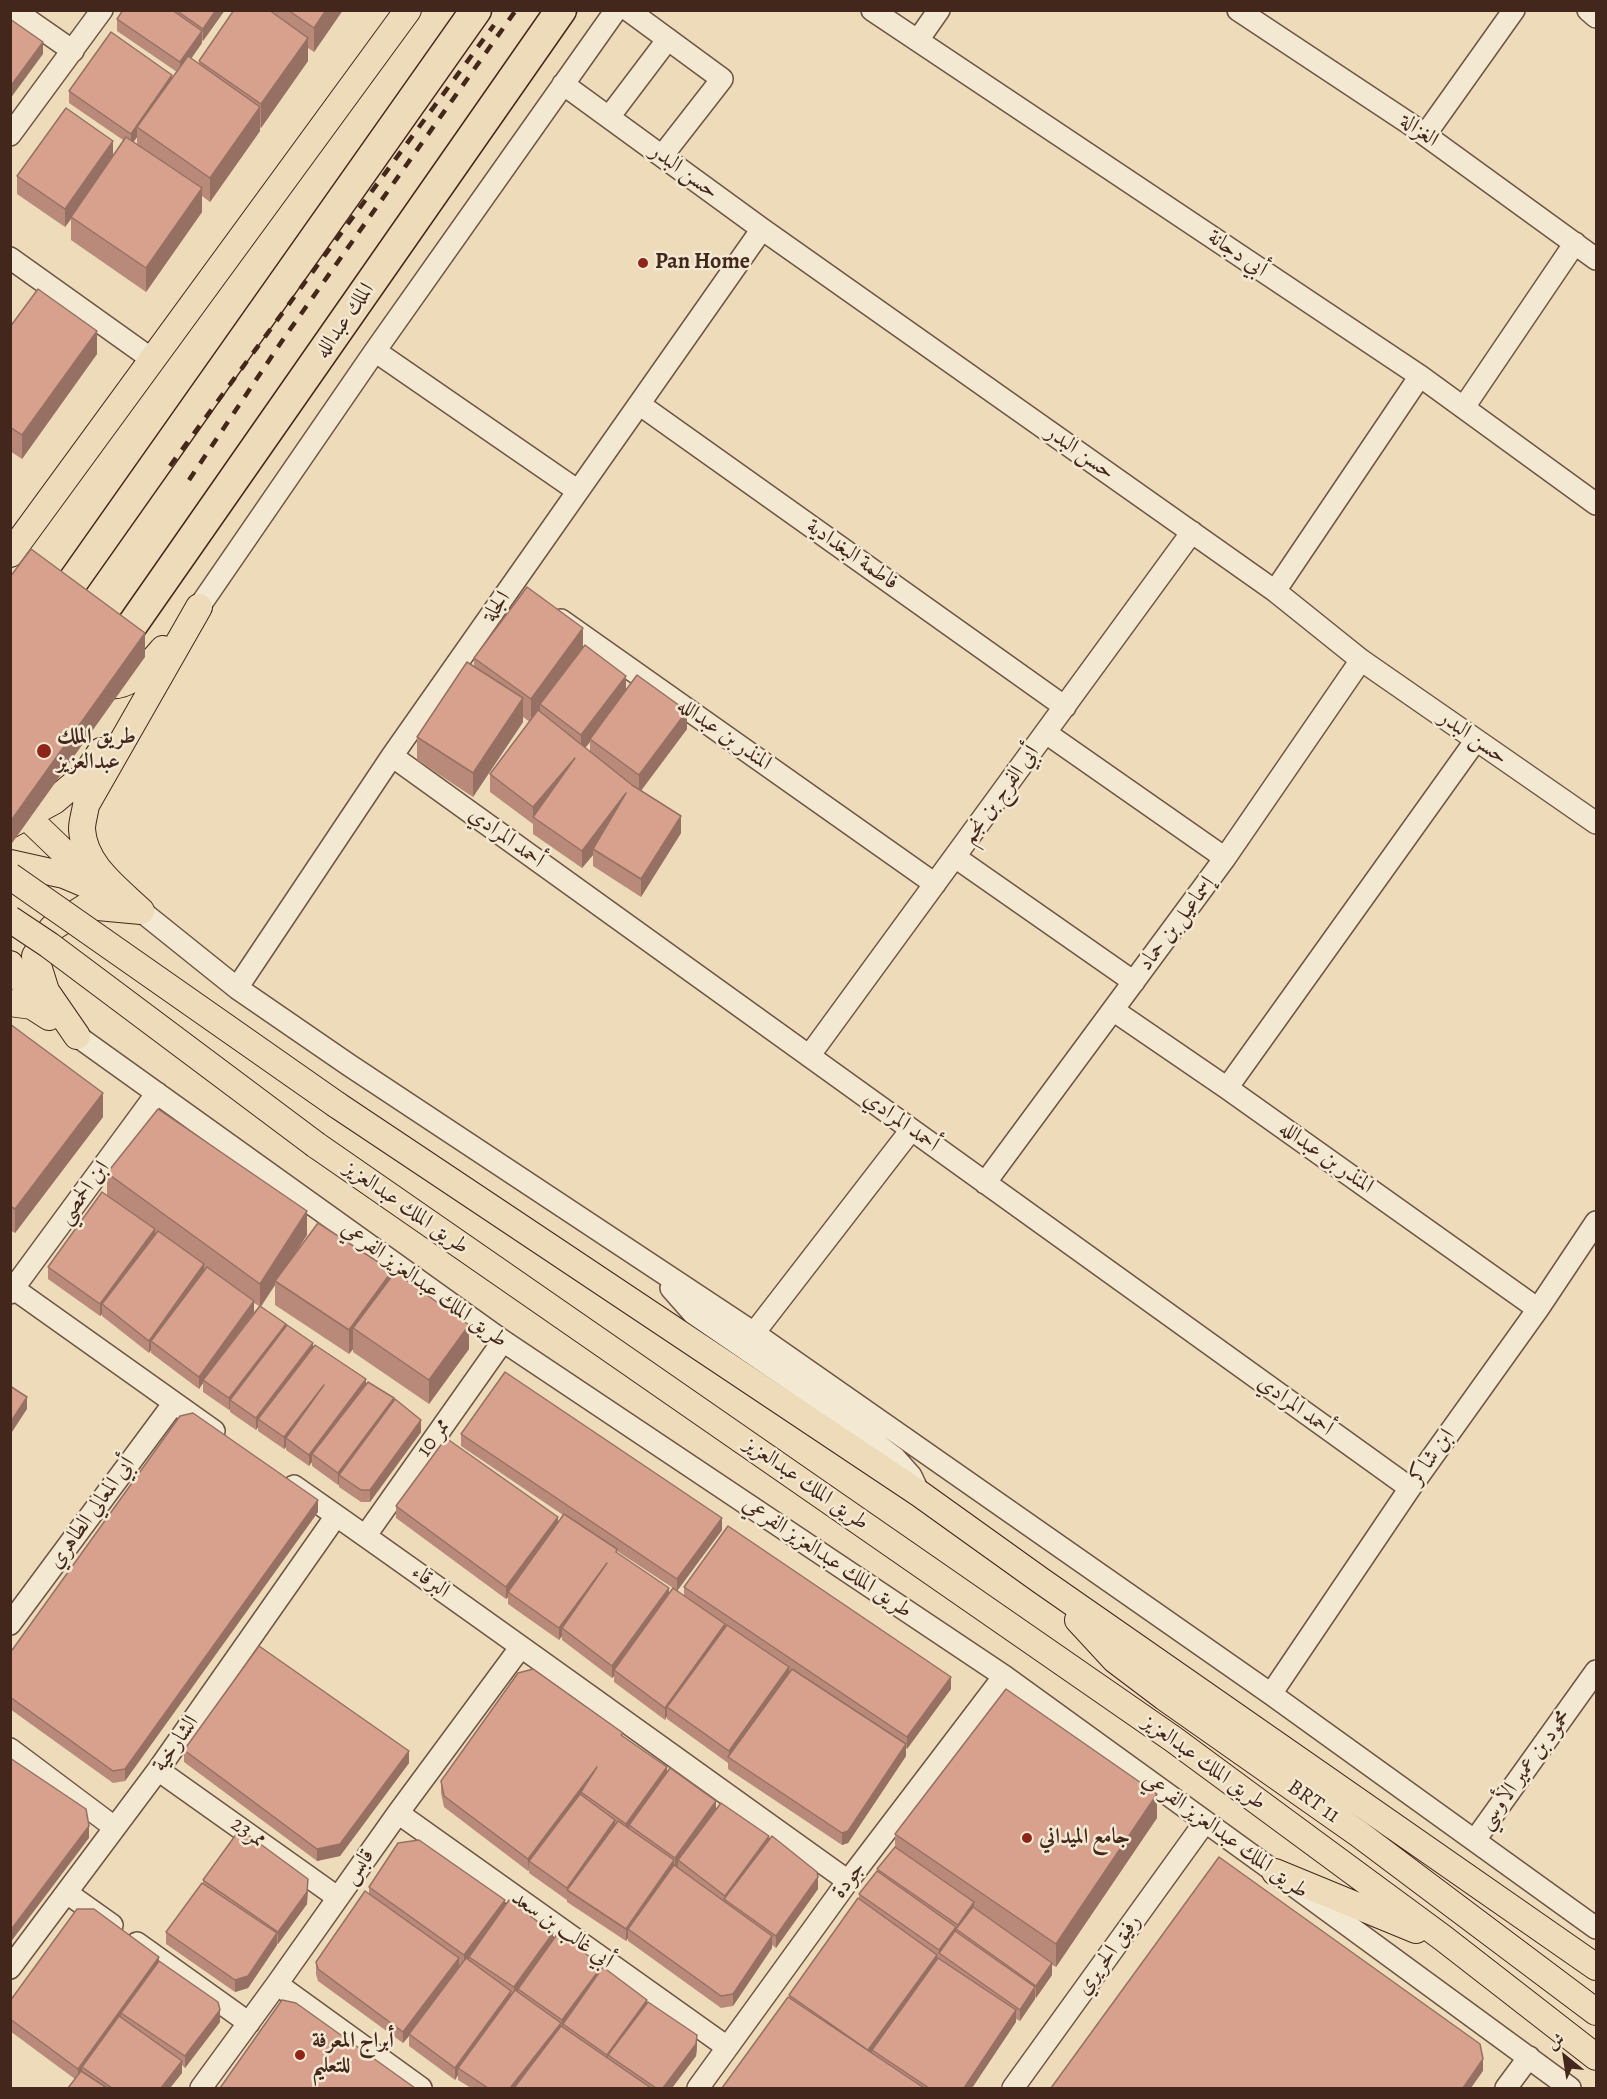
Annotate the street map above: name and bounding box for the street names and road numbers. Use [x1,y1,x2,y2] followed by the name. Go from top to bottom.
[1395,108,1443,154] street label: الغزالة
[645,138,723,206] street label: حسن البدر
[1202,224,1272,284] street label: أبي دجانة
[309,278,381,364] street label: الملك عبدالله
[1041,420,1119,486] street label: حسن البدر
[801,514,903,596] street label: فاطمة البغدادية
[477,586,517,628] street label: الجلة
[672,693,776,777] street label: المنذر بن عبدالله
[1434,705,1512,771] street label: حسن البدر
[956,741,1046,849] street label: أبي الفرج بن نجم
[463,802,549,874] street label: أحمد المرادي
[1133,872,1221,976] street label: إسماعيل بن حماد
[858,1086,944,1158] street label: أحمد المرادي
[1274,1116,1378,1200] street label: المنذر بن عبدالله
[338,1155,474,1261] street label: طريق الملك عبدالعزيز
[52,1156,116,1230] street label: ابن الحمصي
[336,1216,512,1354] street label: طريق الملك عبدالعزيز الفرعي
[1252,1370,1338,1442] street label: أحمد المرادي
[411,1414,457,1462] street label: ممر 10
[1403,1424,1461,1490] street label: ابن شاكر
[738,1431,874,1537] street label: طريق الملك عبدالعزيز
[43,1452,141,1574] street label: أبي المعالي الطاهري
[737,1491,917,1625] street label: طريق الملك عبدالعزيز الفرعي
[406,1559,454,1605] street label: البرقاء
[1473,1705,1577,1835] street label: محمود بن عمير الأوسي
[1137,1709,1271,1817] street label: طريق الملك عبدالعزيز
[147,1711,205,1777] street label: الشارخية
[1137,1767,1313,1905] street label: طريق الملك عبدالعزيز الفرعي
[1282,1775,1344,1829] street label: BRT 11
[225,1812,271,1854] street label: ممر23
[337,1844,381,1890] street label: قابس
[826,1856,872,1904] street label: جودة
[506,1885,618,1975] street label: أبي غالب بن سعد
[1071,1909,1147,2001] street label: رفيق الحريري

